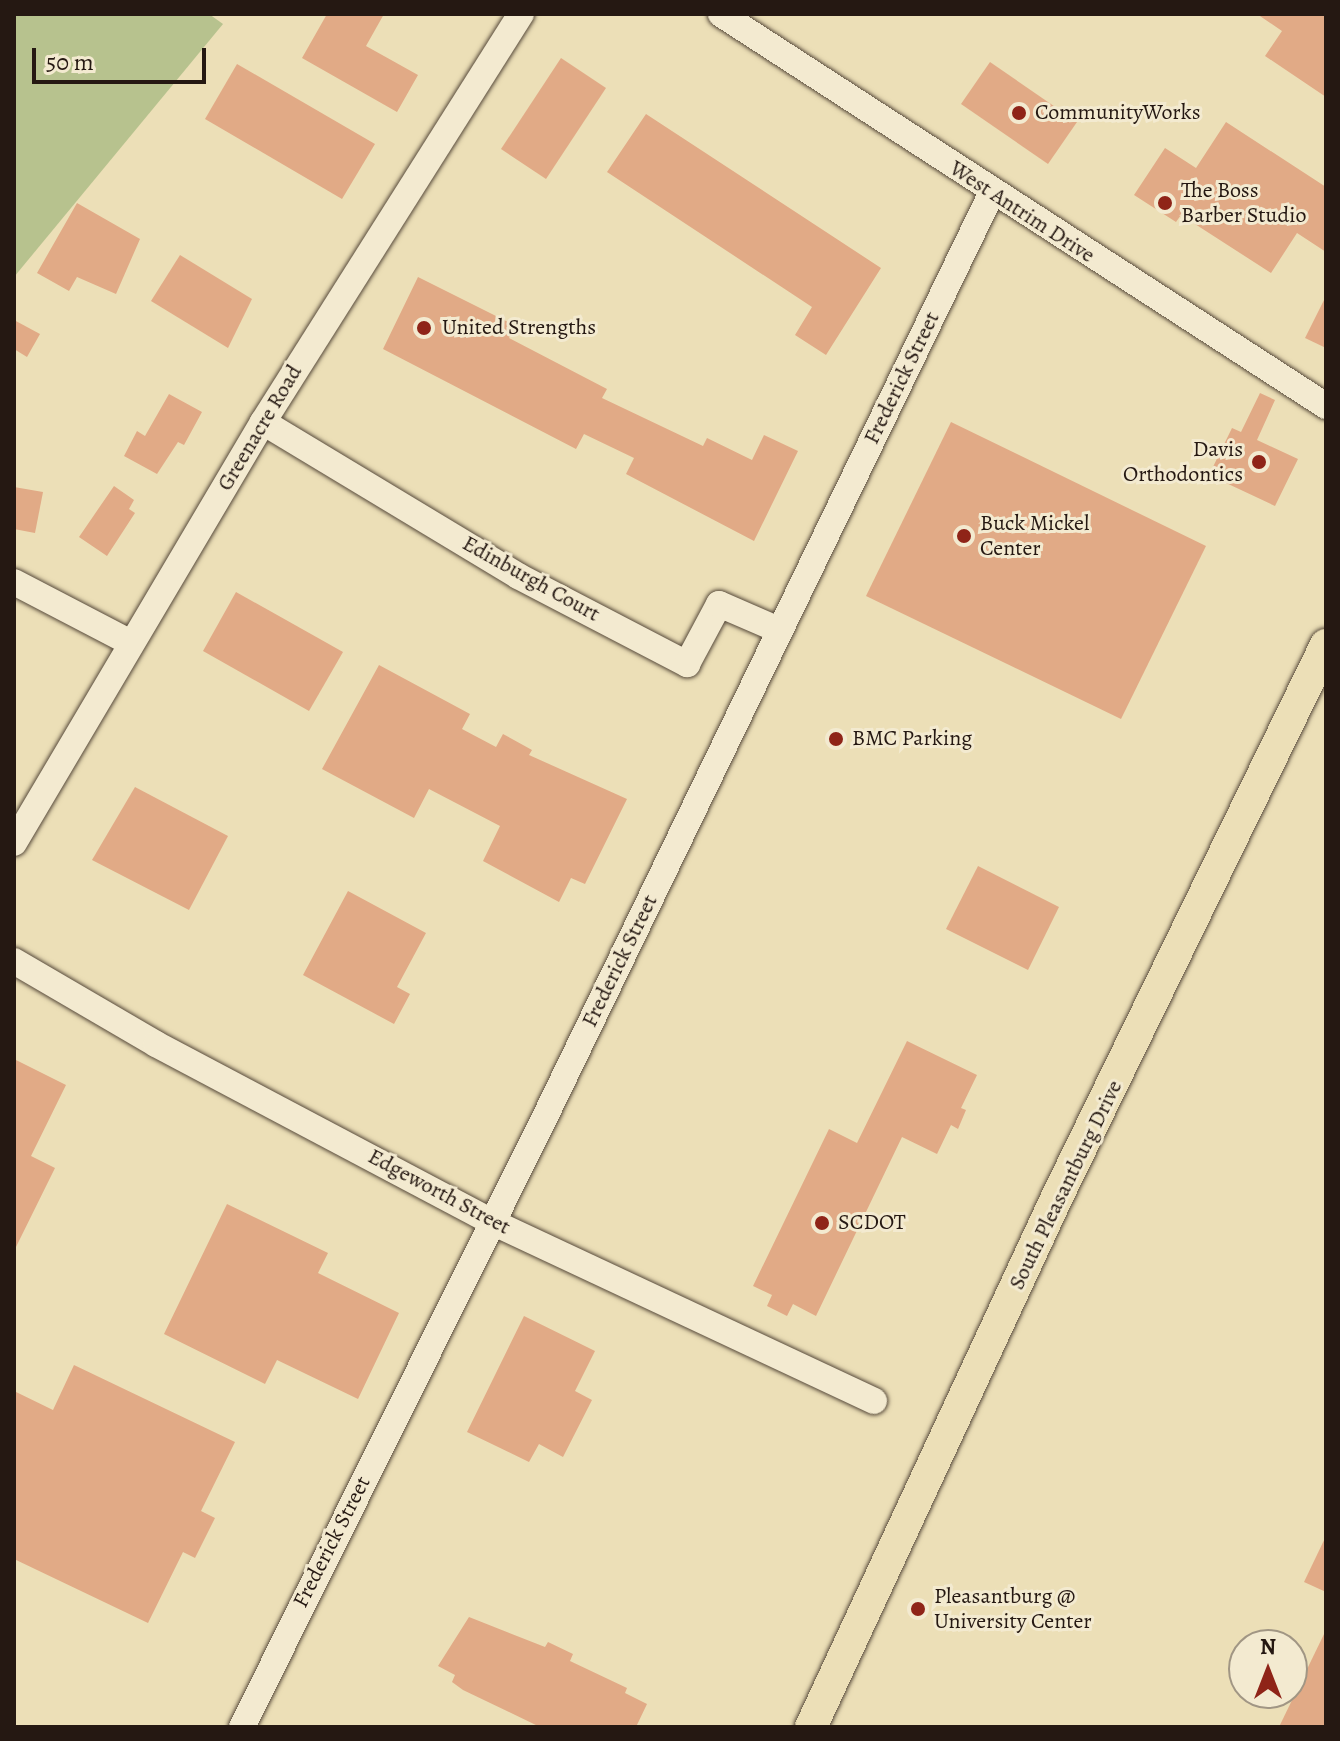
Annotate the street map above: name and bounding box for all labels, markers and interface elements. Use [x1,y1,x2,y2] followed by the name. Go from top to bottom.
[36,32,210,82] scale bar
[46,46,94,78] text: 50 m
[1035,100,1201,126] place label: CommunityWorks
[1010,104,1028,122] marker: CommunityWorks
[945,155,1099,269] street label: West Antrim Drive
[1181,177,1306,228] place label: The Boss Barber Studio
[1156,194,1174,212] marker: The Boss Barber Studio
[859,308,945,448] street label: Frederick Street
[442,315,596,341] place label: United Strengths
[413,317,435,339] marker: United Strengths
[212,360,308,496] street label: Greenacre Road
[1123,436,1243,488] place label: Davis Orthodontics
[1250,453,1268,471] marker: Davis Orthodontics
[980,510,1089,562] place label: Buck Mickel Center
[955,527,973,545] marker: Buck Mickel Center
[458,530,604,628] street label: Edinburgh Court
[852,726,972,752] place label: BMC Parking
[827,730,845,748] marker: BMC Parking
[577,891,663,1031] street label: Frederick Street
[1004,1076,1128,1294] street label: South Pleasantburg Drive
[363,1143,515,1241] street label: Edgeworth Street
[838,1210,906,1236] place label: SCDOT
[813,1214,831,1232] marker: SCDOT
[288,1472,376,1612] street label: Frederick Street
[934,1583,1092,1634] place label: Pleasantburg @ University Center
[909,1600,927,1618] marker: Pleasantburg @ University Center
[1228,1629,1308,1709] north arrow
[1260,1632,1276,1662] text: N

